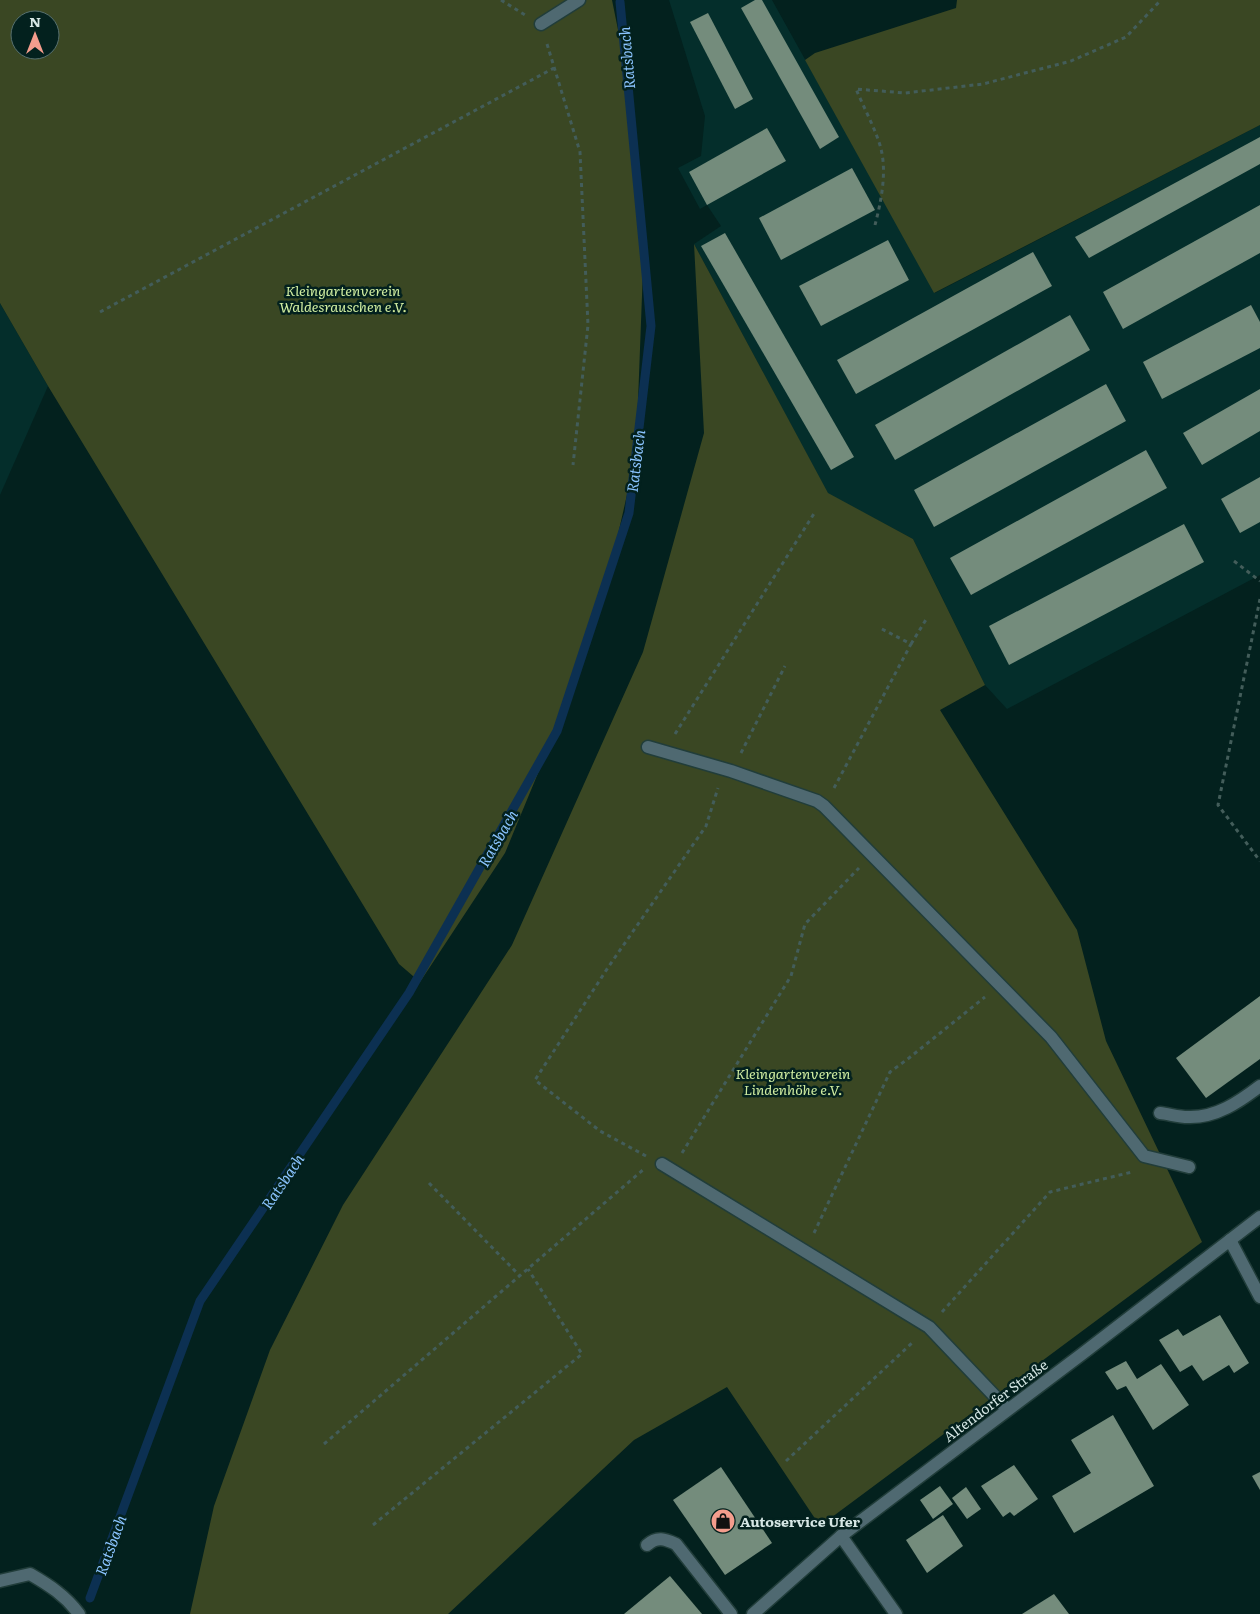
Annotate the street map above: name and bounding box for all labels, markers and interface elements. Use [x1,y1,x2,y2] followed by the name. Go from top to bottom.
[10,10,60,60] north arrow
[29,11,41,31] text: N
[612,26,640,90] water label: Ratsbach
[279,280,407,316] park label: Kleingartenverein Waldesrauschen e.V.
[620,428,650,494] water label: Ratsbach
[471,805,523,871] water label: Ratsbach
[736,1063,851,1099] park label: Kleingartenverein Lindenhöhe e.V.
[255,1148,309,1213] water label: Ratsbach
[939,1354,1051,1446] street label: Altendorfer Straße
[710,1508,736,1534] shop icon: Autoservice Ufer
[88,1511,132,1578] water label: Ratsbach
[740,1511,861,1531] place label: Autoservice Ufer

